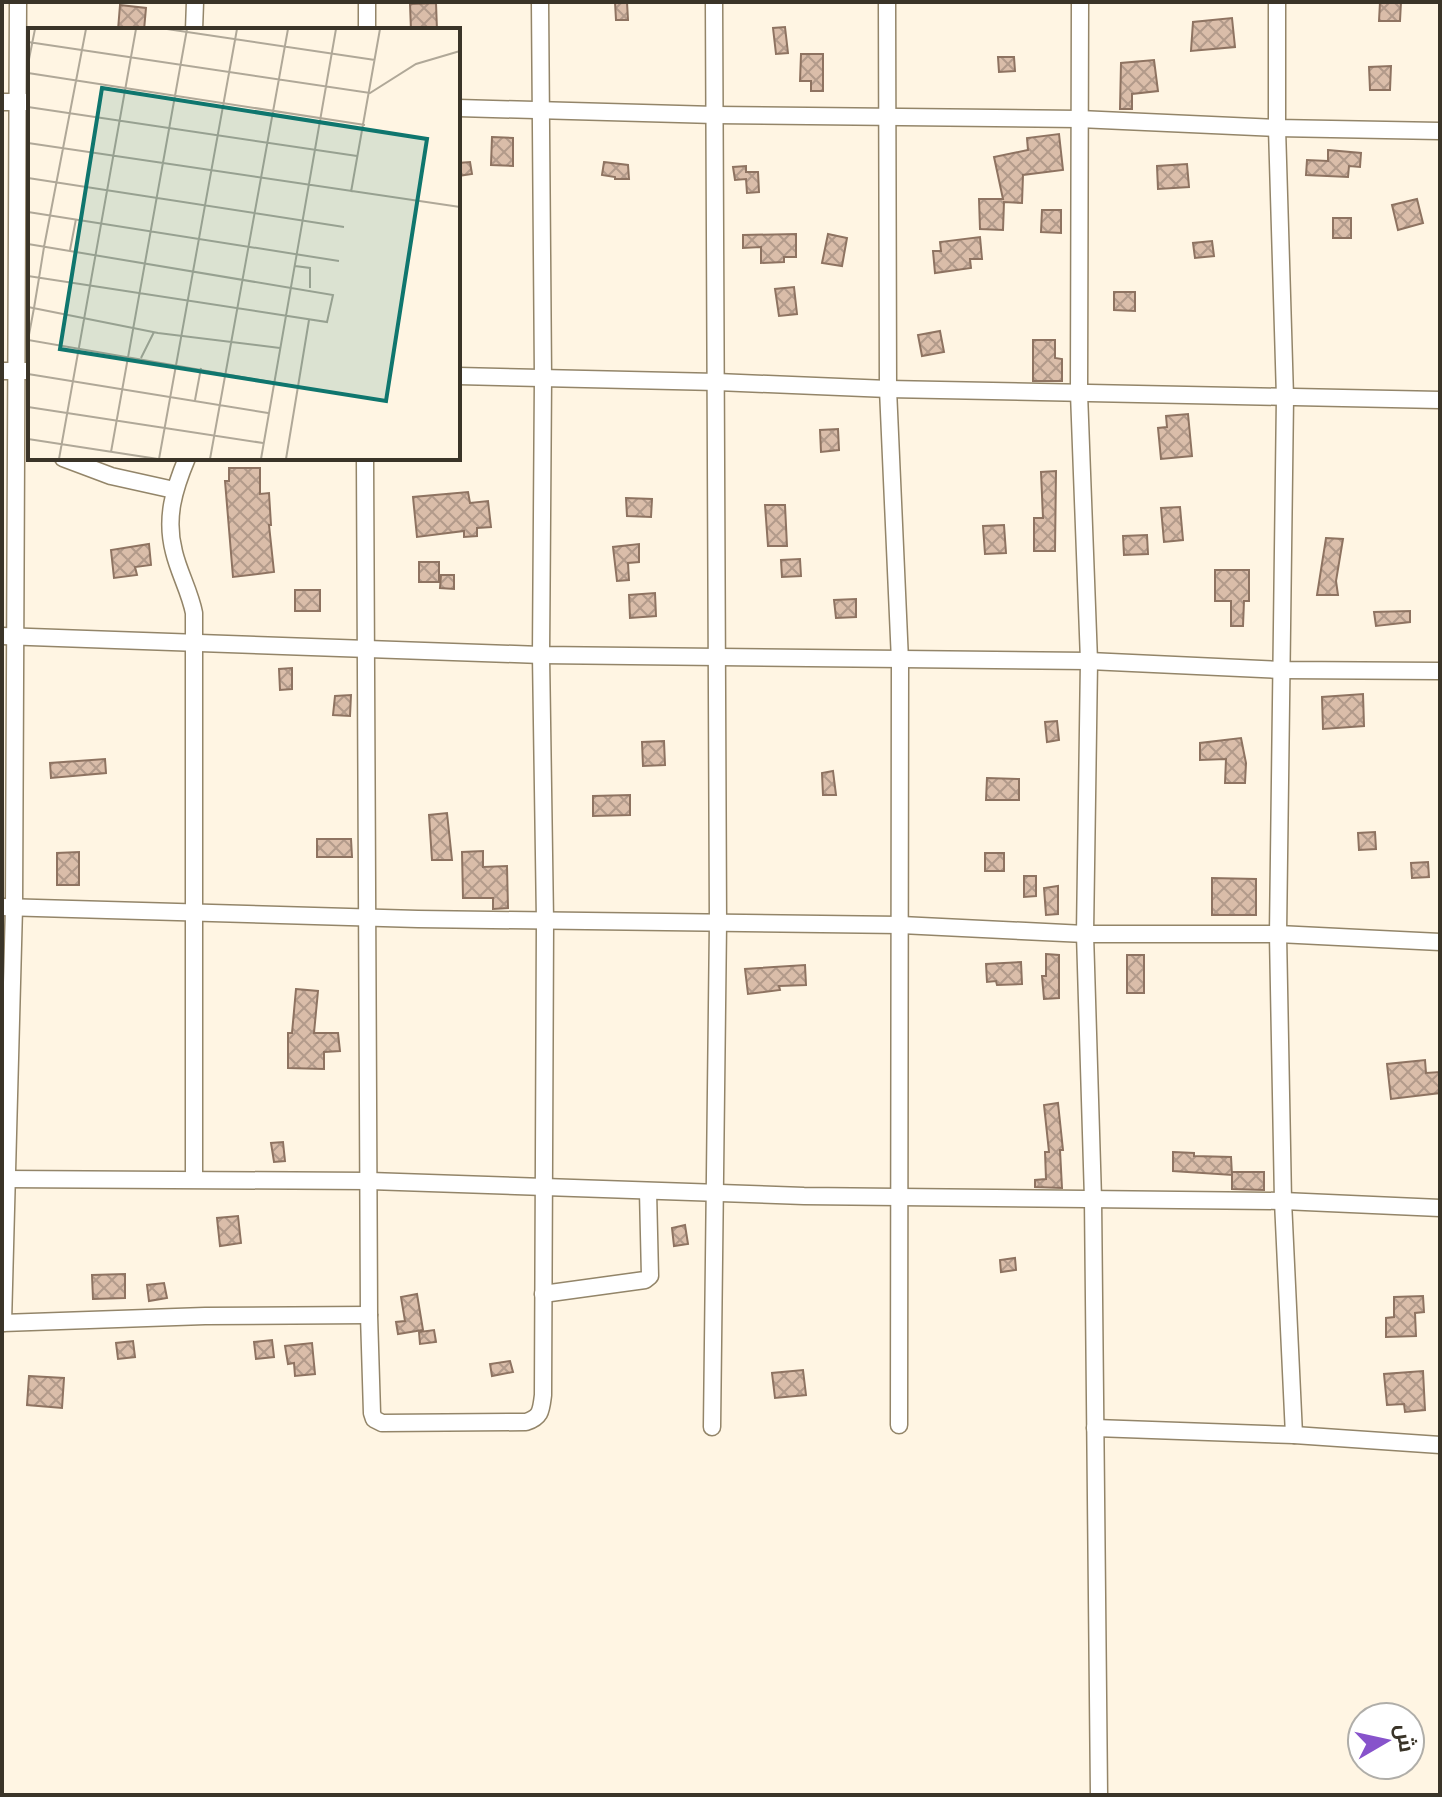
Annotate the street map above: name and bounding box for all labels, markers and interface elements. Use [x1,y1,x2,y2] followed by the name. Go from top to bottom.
[28,28,460,460] inset map
[1346,1701,1426,1781] north arrow
[1388,1722,1419,1754] text: ش

